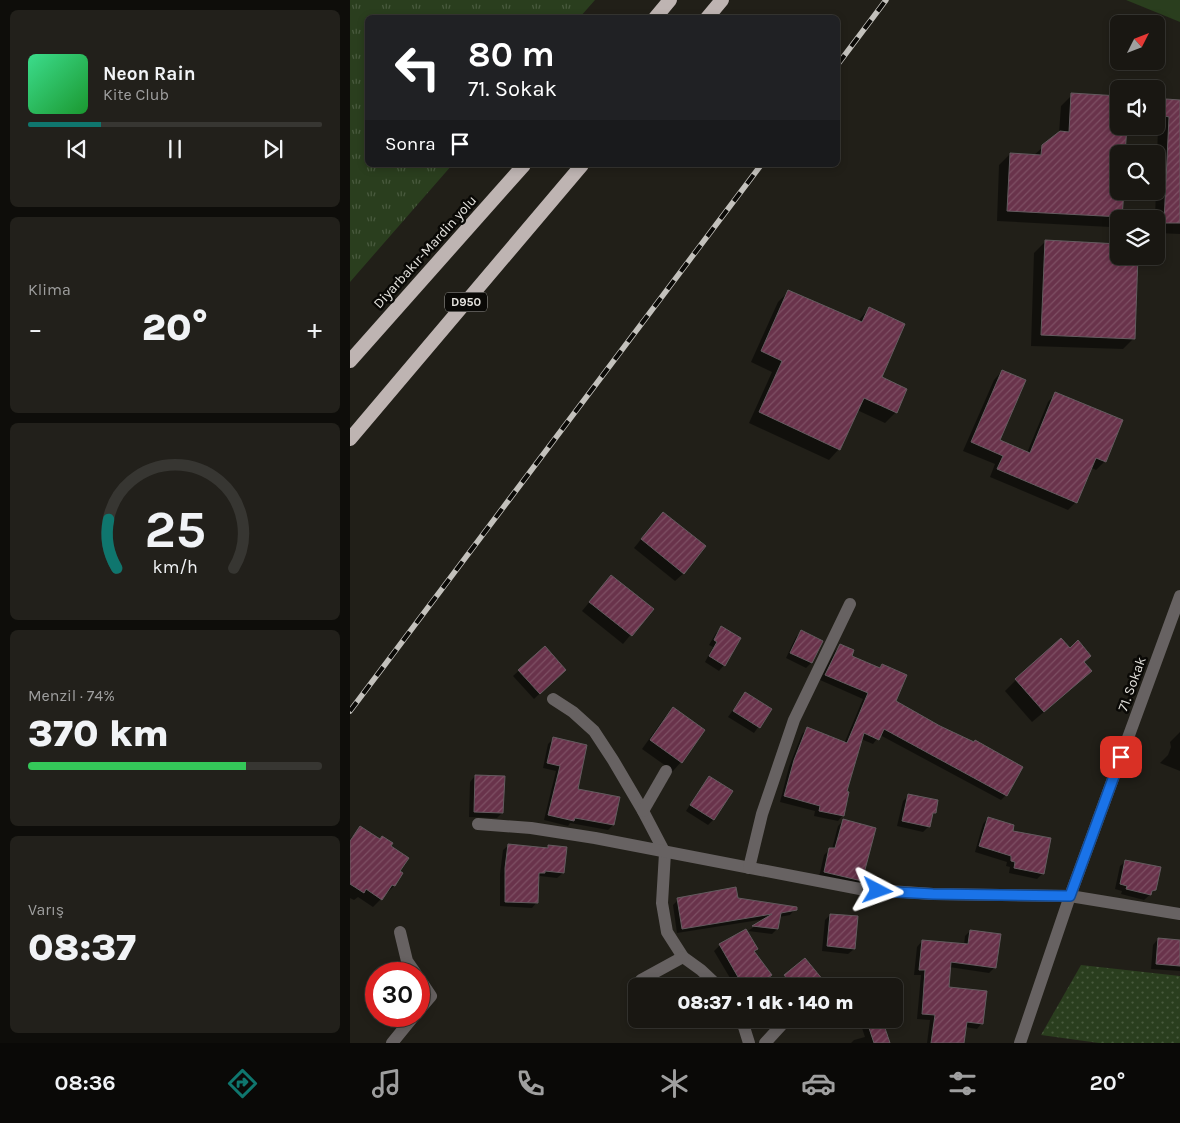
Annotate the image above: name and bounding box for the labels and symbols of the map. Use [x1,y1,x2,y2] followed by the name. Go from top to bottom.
[1110,15,1165,70] north arrow
[370,192,480,312] street label: Diyarbakır-Mardin yolu
[445,292,487,312] road number: D950
[1114,654,1150,714] street label: 71. Sokak
[1100,736,1142,778] pin
[851,864,903,916] position arrow
[365,962,430,1027] speed limit sign: 30

